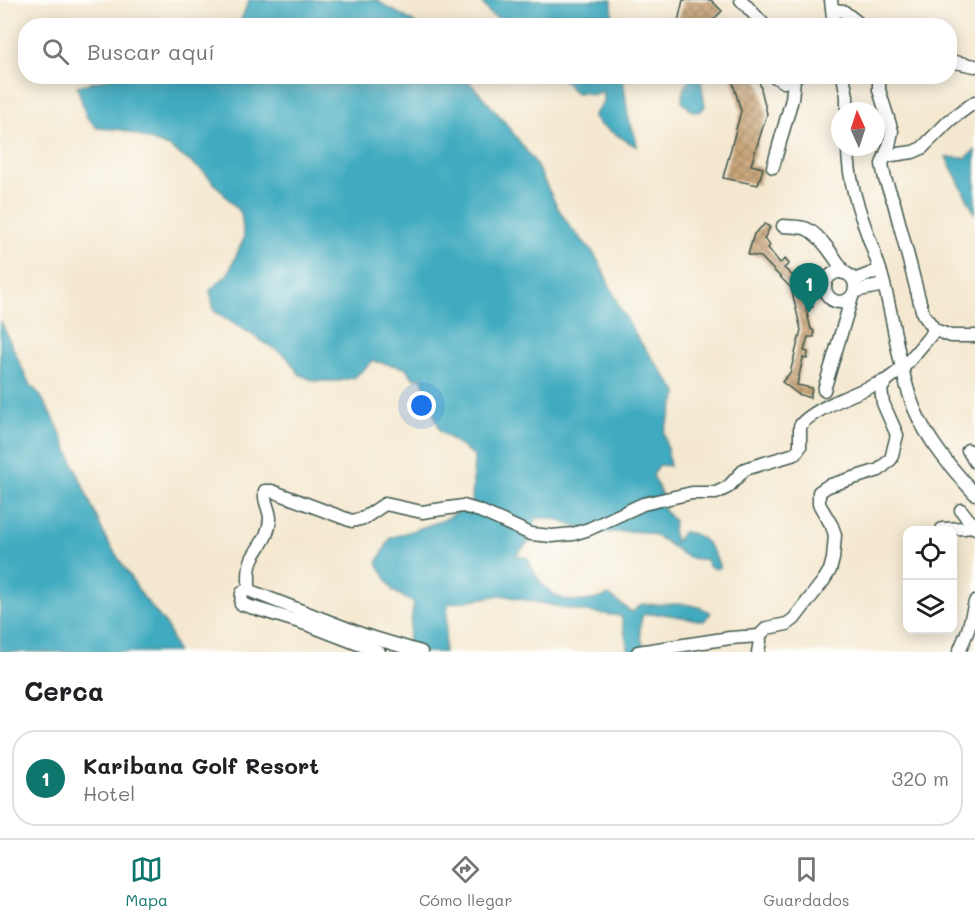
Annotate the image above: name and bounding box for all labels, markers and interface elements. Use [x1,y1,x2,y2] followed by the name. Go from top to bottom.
[18,18,957,84] search box
[39,35,72,68] icon: search
[87,37,215,66] text: Buscar aquí
[831,102,885,156] north arrow
[790,264,828,313] pin: 1
[407,391,436,420] your location
[903,526,957,634] map controls
[903,526,957,580] button: locate
[903,580,957,634] button: layers
[24,674,104,708] text: Cerca
[83,751,319,780] text: Karibana Golf Resort
[41,765,50,791] text: 1
[891,765,949,791] text: 320 m
[83,780,135,806] text: Hotel
[125,853,168,910] tab: Mapa
[419,853,512,910] tab: Cómo llegar
[763,853,850,910] tab: Guardados

